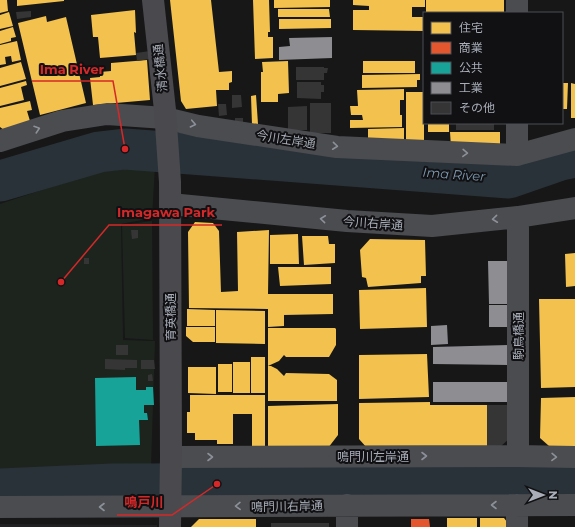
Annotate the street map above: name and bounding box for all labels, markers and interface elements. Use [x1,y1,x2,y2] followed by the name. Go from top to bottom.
[423,12,563,124] legend
[459,20,483,35] text: 住宅
[459,40,483,55] text: 商業
[150,43,170,93] street label: 清水橋通
[32,56,113,81] callout: Ima River
[459,60,483,75] text: 公共
[40,61,105,77] text: Ima River
[459,80,483,95] text: 工業
[459,100,495,115] text: その他
[189,120,196,128] one-way arrow
[33,125,40,133] one-way arrow
[255,127,317,151] street label: 今川左岸通
[332,141,338,150] one-way arrow
[462,148,468,157] one-way arrow
[422,164,487,184] water label: Ima River
[109,200,222,225] callout: Imagawa Park
[117,204,215,220] text: Imagawa Park
[343,213,403,233] street label: 今川右岸通
[492,214,498,223] one-way arrow
[320,215,326,224] one-way arrow
[163,293,178,341] street label: 育英橋通
[511,312,526,360] street label: 駒鳥橋通
[337,449,409,464] street label: 鳴門川左岸通
[421,452,427,460] one-way arrow
[207,453,213,461] one-way arrow
[551,453,557,461] one-way arrow
[523,475,563,515] north arrow
[117,490,172,515] callout: 鳴戸川
[546,491,560,499] text: N
[124,494,164,510] text: 鳴戸川
[251,498,323,514] street label: 鳴門川右岸通
[491,501,497,509] one-way arrow
[235,502,241,511] one-way arrow
[99,503,105,511] one-way arrow

